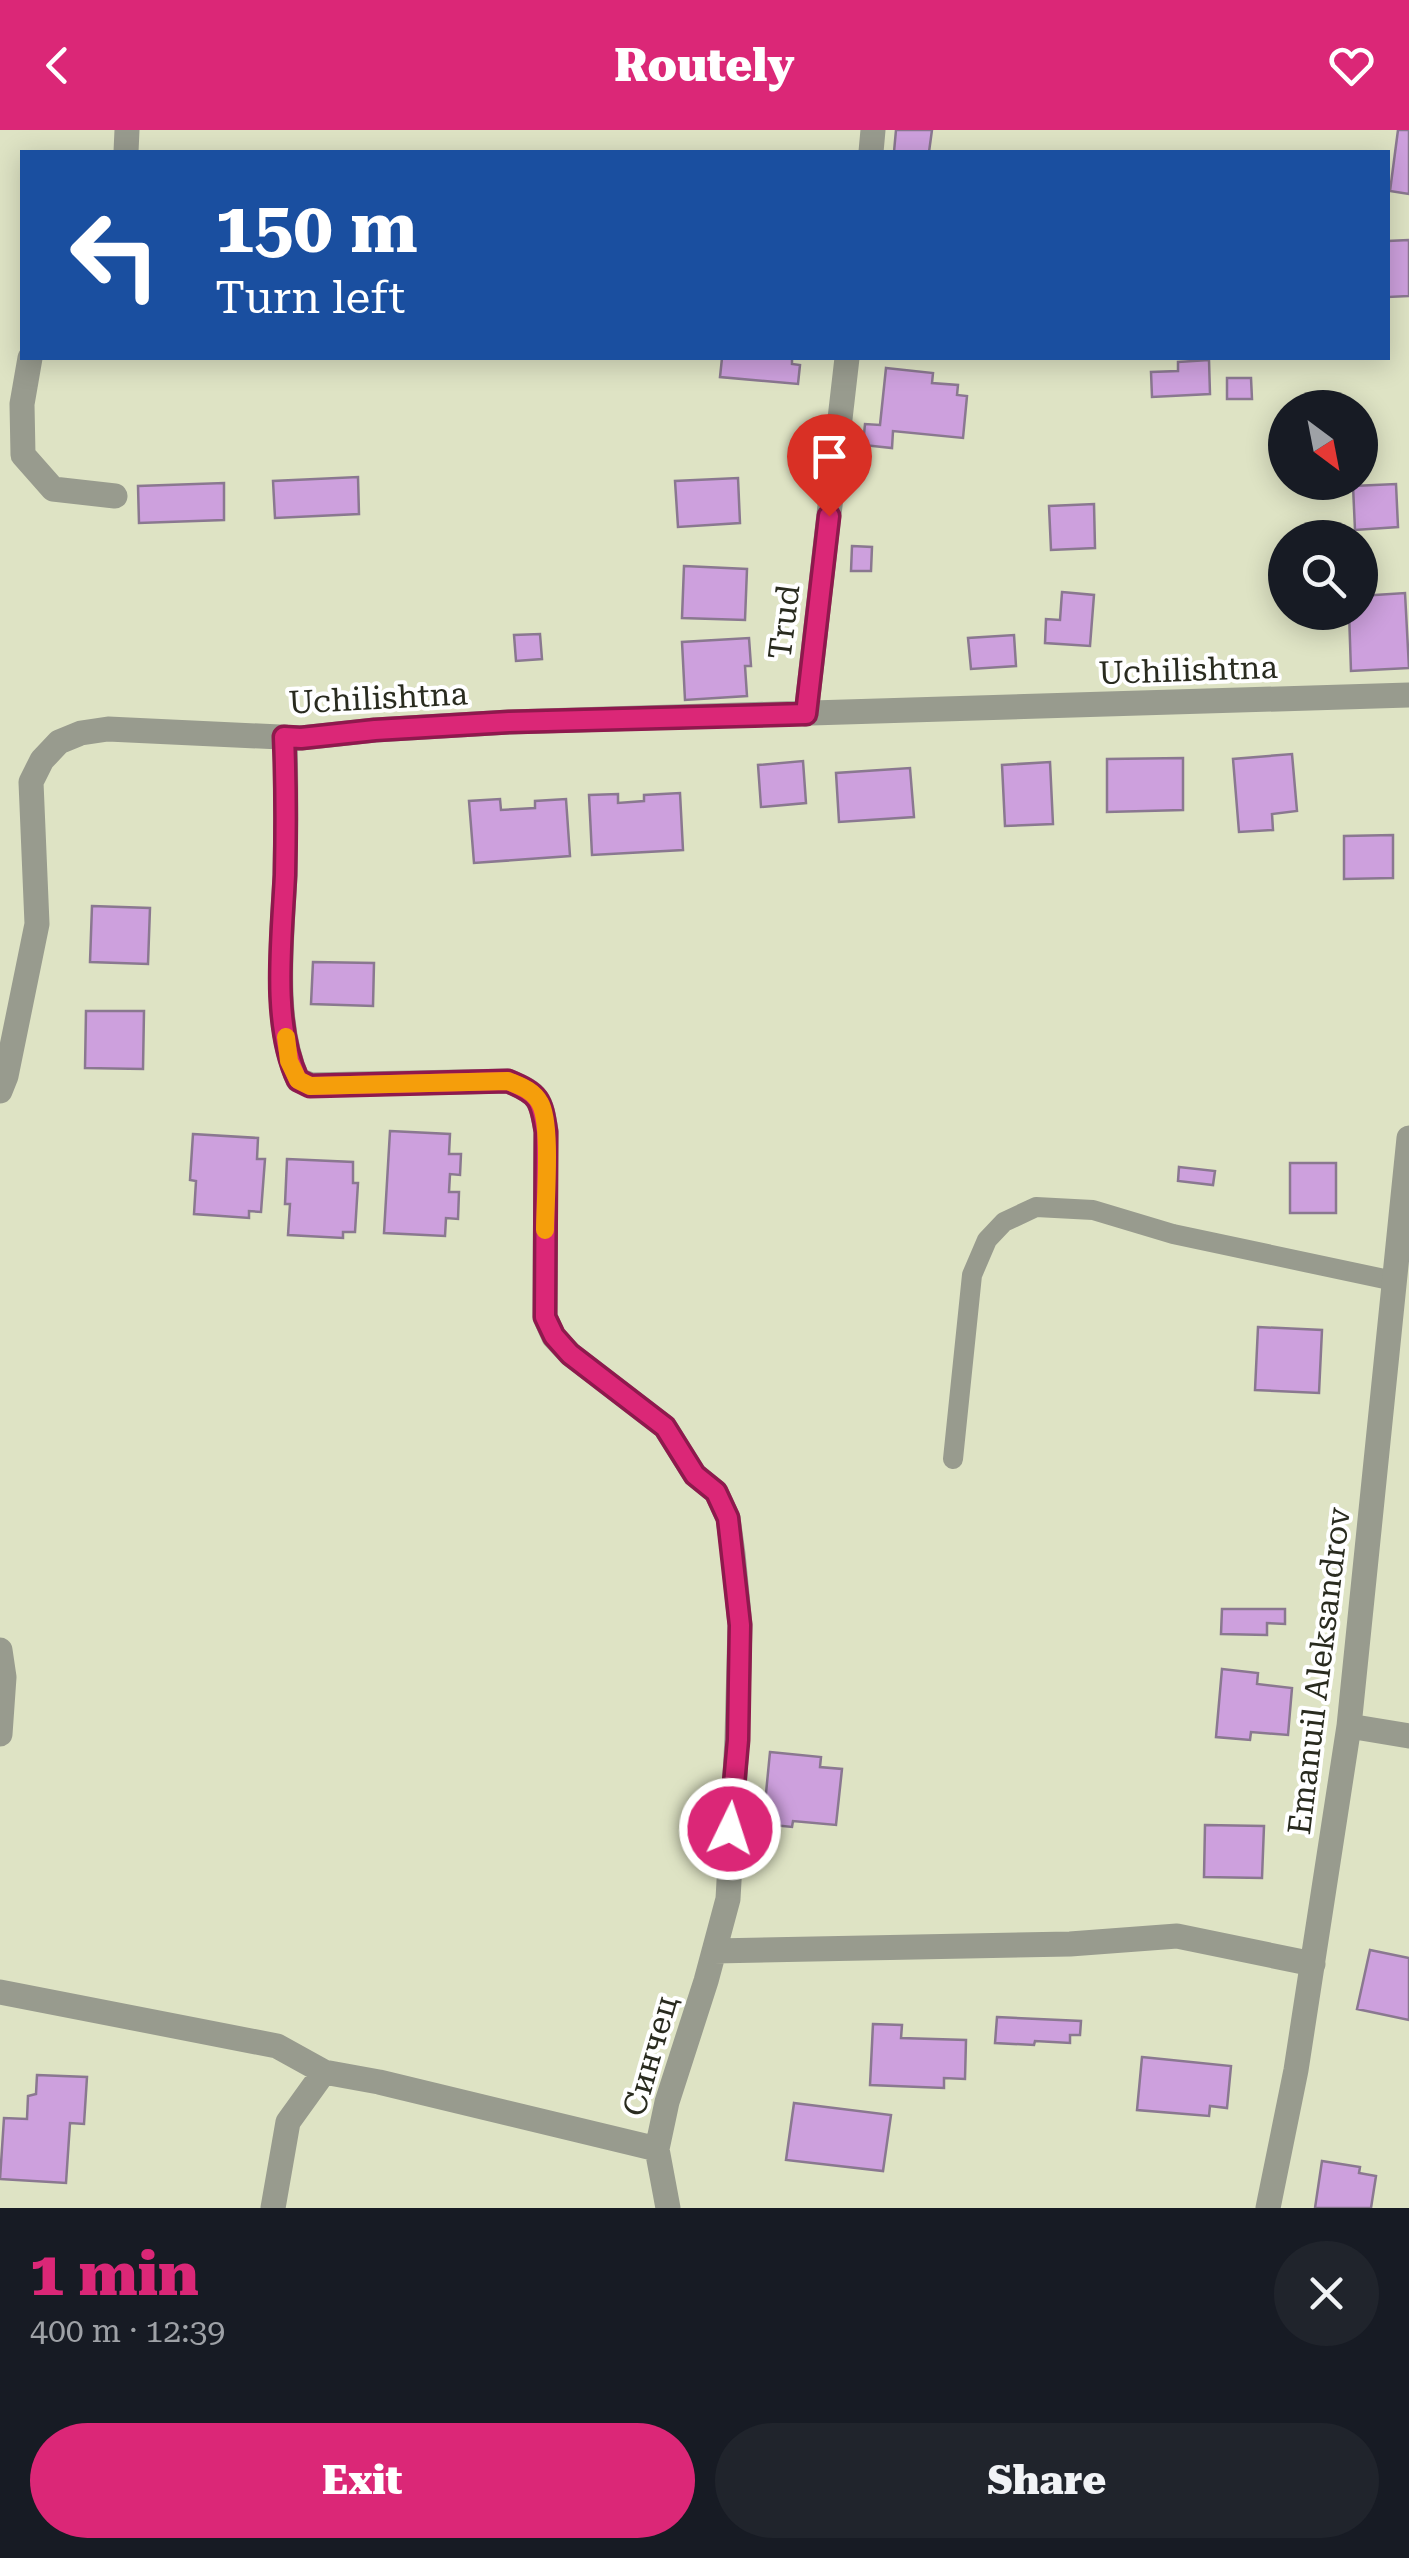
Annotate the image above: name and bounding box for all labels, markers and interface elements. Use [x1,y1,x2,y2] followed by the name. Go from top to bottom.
[30,38,85,93] icon: back
[1324,38,1379,93] icon: heart
[614,39,795,92] text: Routely
[215,187,418,269] text: 150 m
[50,190,180,320] icon: left
[215,271,405,324] text: Turn left
[1268,390,1378,500] north arrow
[1268,390,1378,630] map controls
[787,414,872,517] pin
[802,429,857,484] icon: arrive
[1268,520,1378,630] button: search
[761,583,807,661] street label: Trud
[1098,648,1278,692] street label: Uchilishtna
[287,674,469,722] street label: Uchilishtna
[1280,1505,1358,1837] street label: Emanuil Aleksandrov
[678,1777,782,1881] position arrow
[615,1991,685,2121] street label: Синчец
[30,2239,199,2310] text: 1 min
[1274,2241,1379,2346] button: close
[30,2312,225,2350] text: 400 m · 12:39
[30,2423,695,2538] button: Exit
[715,2423,1379,2538] button: Share

